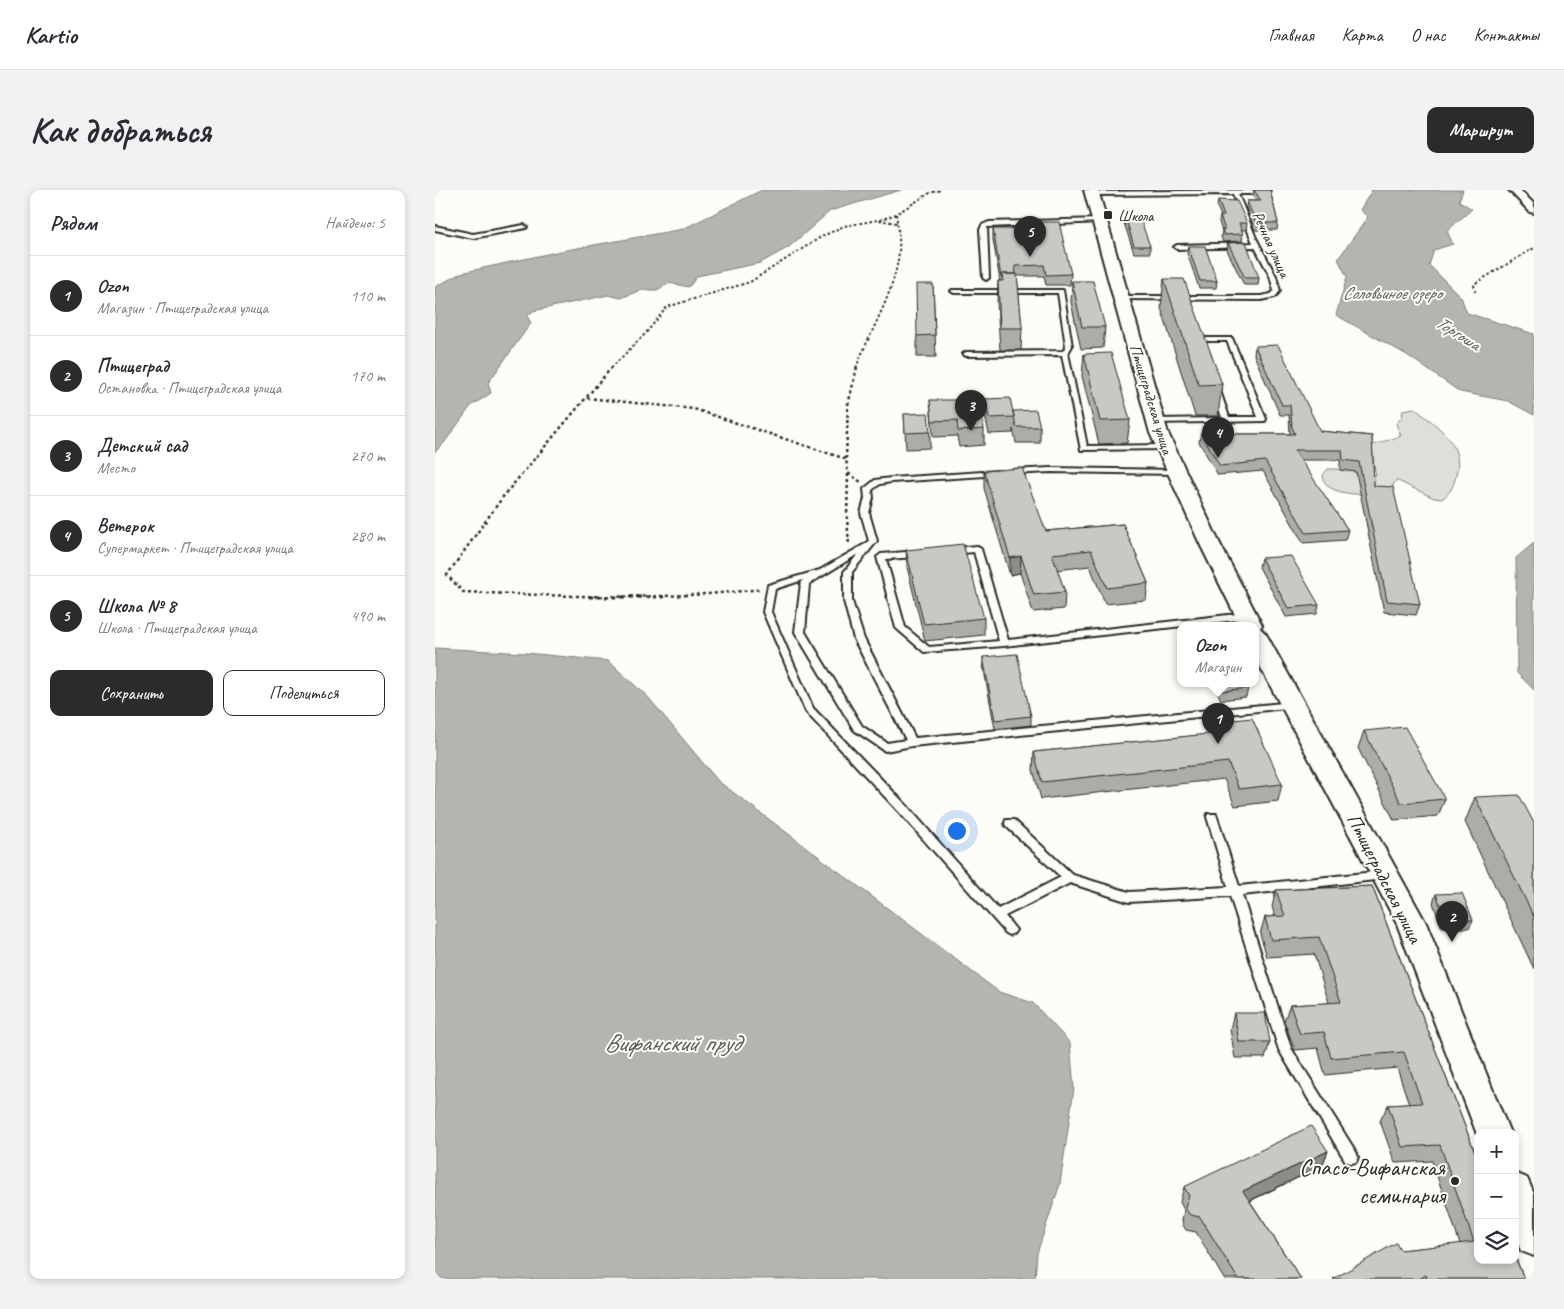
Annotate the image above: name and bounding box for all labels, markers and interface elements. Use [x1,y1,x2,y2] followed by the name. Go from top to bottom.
[25,20,77,50] text: Kartio
[1269,24,1314,46] text: Главная
[1342,24,1383,46] text: Карта
[1411,24,1446,46] text: О нас
[1474,24,1539,46] text: Контакты
[1427,107,1534,153] button: Маршрут
[30,108,211,153] text: Как добраться
[1118,206,1155,226] place label: Школа
[1248,208,1295,282] street label: Речная улица
[1102,209,1114,221] marker: Школа
[50,210,97,236] text: Рядом
[325,213,385,233] text: Найдено: 5
[1014,216,1046,257] pin: 5
[97,274,129,298] text: Ozon
[1343,282,1445,304] water label: Соловьиное озеро
[62,286,70,306] text: 1
[351,286,385,306] text: 110 m
[97,298,268,318] text: Магазин · Птицеградская улица
[1432,311,1486,356] water label: Торгоша
[1125,342,1178,458] street label: Птицеградская улица
[97,354,169,378] text: Птицеград
[62,366,70,386] text: 2
[351,366,385,386] text: 170 m
[97,378,281,398] text: Остановка · Птицеградская улица
[955,390,987,431] pin: 3
[1202,417,1234,458] pin: 4
[97,434,187,458] text: Детский сад
[62,446,70,466] text: 3
[351,446,385,466] text: 270 m
[97,458,135,478] text: Место
[97,514,154,538] text: Ветерок
[62,526,70,546] text: 4
[351,526,385,546] text: 280 m
[97,538,293,558] text: Супермаркет · Птицеградская улица
[97,594,176,618] text: Школа № 8
[63,606,69,626] text: 5
[351,606,385,626] text: 490 m
[97,618,257,638] text: Школа · Птицеградская улица
[1177,622,1259,687] popup
[1195,633,1226,657] text: Ozon
[1195,657,1241,677] text: Магазин
[50,670,213,716] button: Сохранить
[223,670,385,716] button: Поделиться
[1202,703,1234,744] pin: 1
[1341,809,1429,949] street label: Птицеградская улица
[944,818,970,844] your location
[1436,901,1468,942] pin: 2
[604,1027,746,1059] water label: Вифанский пруд
[1474,1129,1519,1264] map controls
[1474,1129,1519,1174] button: +
[1299,1152,1447,1210] place label: Спасо-Вифанская семинария
[1474,1174,1519,1219] button: −
[1449,1175,1461,1187] marker: Спасо-Вифанская семинария
[1474,1219,1519,1264] button: layers

